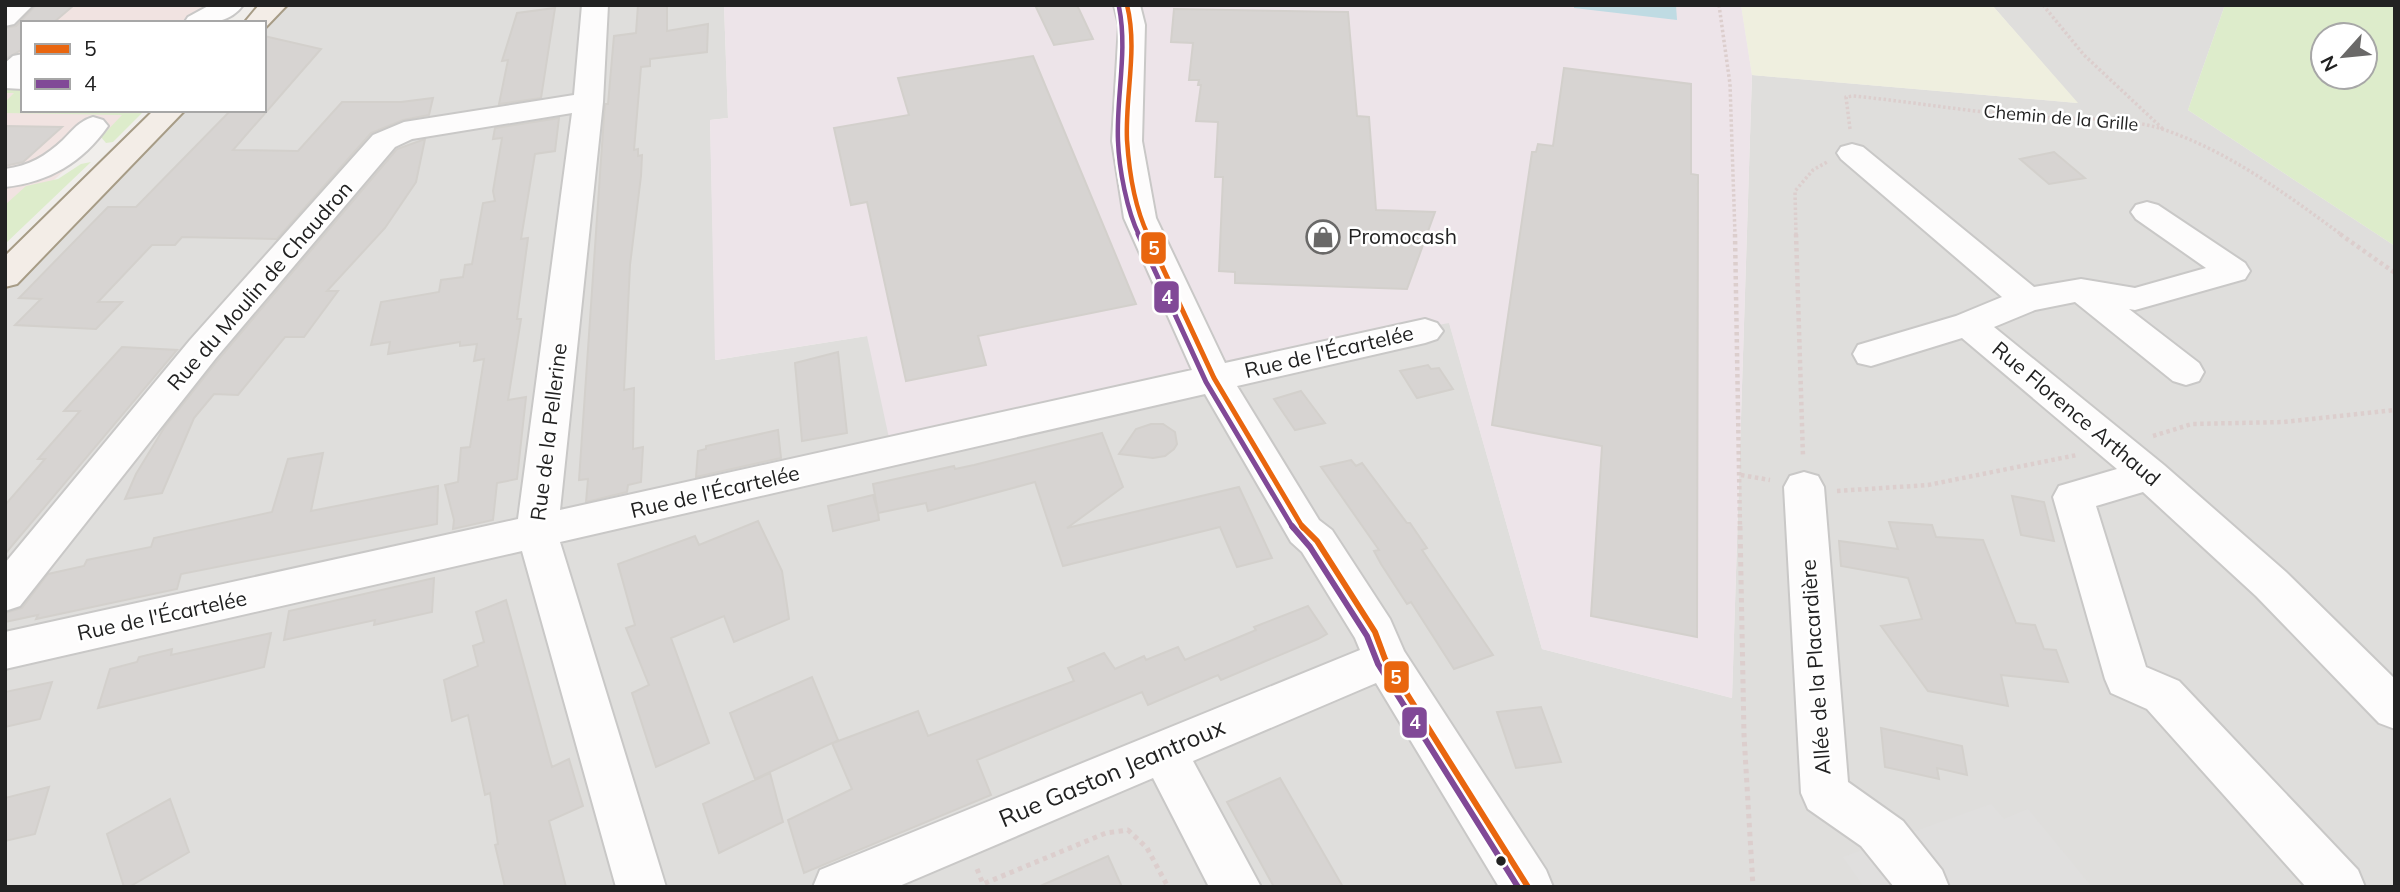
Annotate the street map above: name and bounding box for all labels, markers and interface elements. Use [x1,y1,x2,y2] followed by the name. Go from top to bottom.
[21,21,266,112] legend
[2309,21,2379,91] north arrow
[84,35,97,61] text: 5
[2315,52,2343,76] text: N
[84,70,97,96] text: 4
[1983,99,2139,136] street label: Chemin de la Grille
[161,175,357,395] street label: Rue du Moulin de Chaudron
[1304,218,1342,256] shop icon: Promocash
[1348,223,1457,249] place label: Promocash
[1140,231,1167,265] line badge: 5
[1148,236,1160,260] text: 5
[1153,280,1180,314] line badge: 4
[1161,285,1173,309] text: 4
[1242,319,1416,383] street label: Rue de l'Écartelée
[1987,335,2166,491] street label: Rue Florence Arthaud
[524,342,572,522] street label: Rue de la Pellerine
[628,459,802,523] street label: Rue de l'Écartelée
[1795,558,1836,776] street label: Allée de la Placardière
[75,584,249,646] street label: Rue de l'Écartelée
[1383,660,1410,694] line badge: 5
[1390,665,1402,689] text: 5
[1401,706,1428,739] line badge: 4
[1409,710,1421,734] text: 4
[994,711,1229,833] street label: Rue Gaston Jeantroux
[1494,854,1508,868] unlabelled marker

